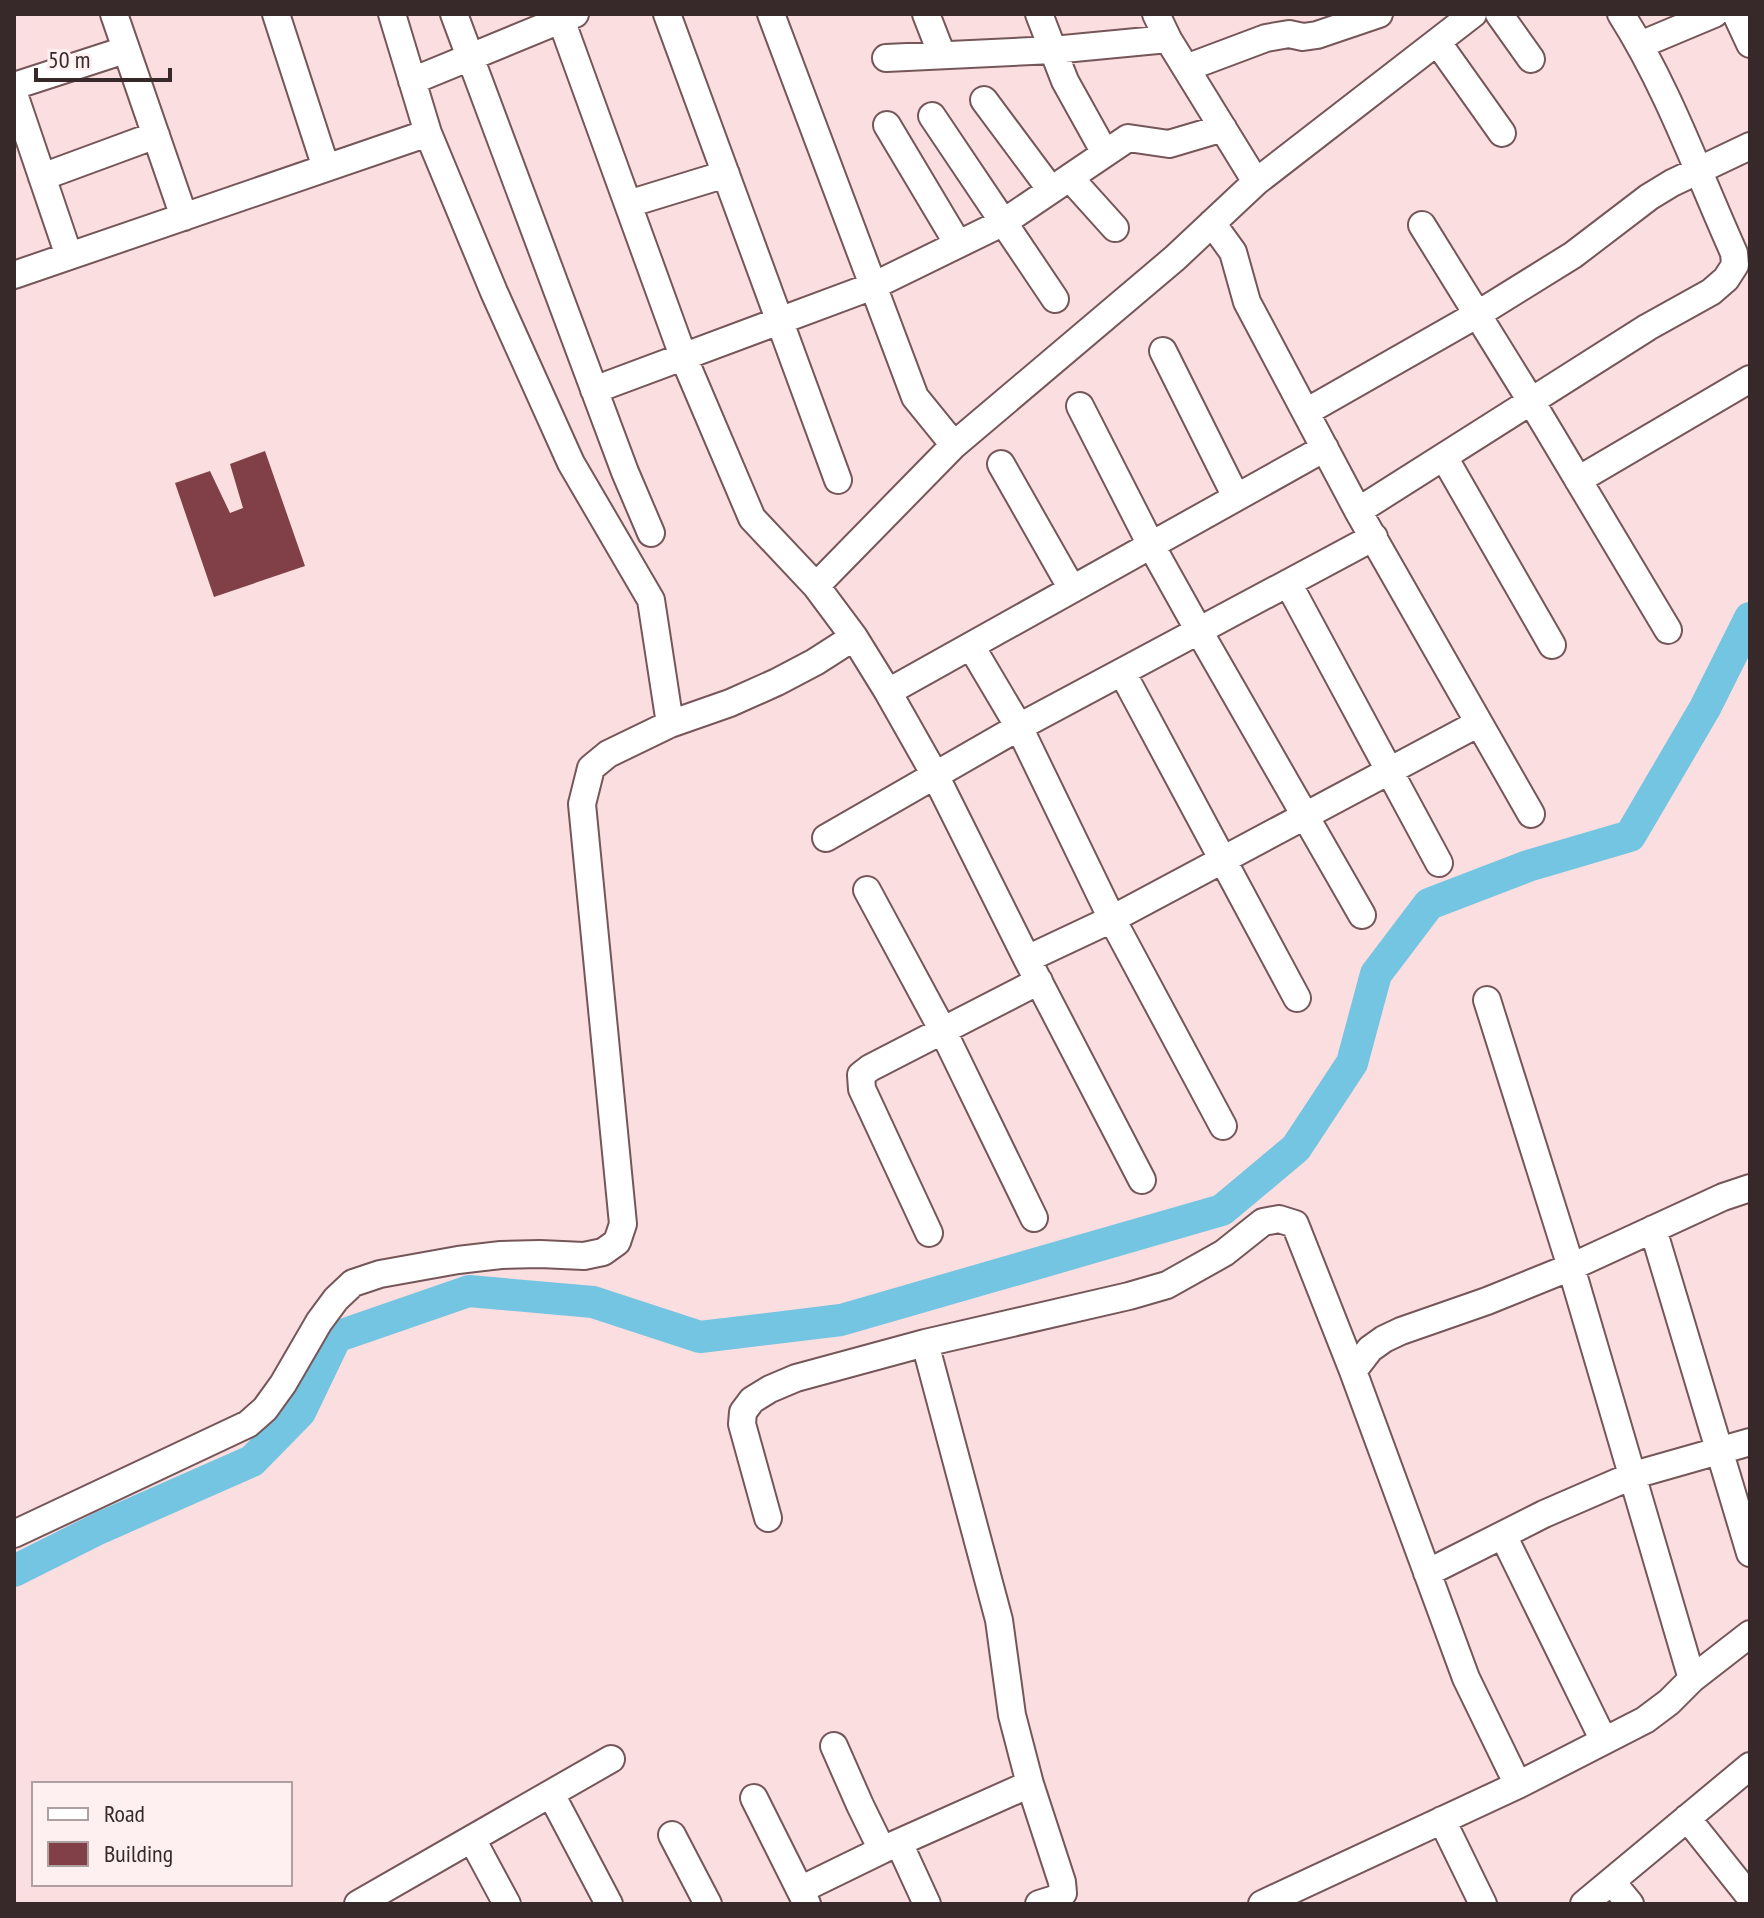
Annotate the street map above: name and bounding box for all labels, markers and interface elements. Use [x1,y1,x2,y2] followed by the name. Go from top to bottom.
[36,32,170,82] scale bar
[48,44,90,75] text: 50 m
[32,1782,292,1886] legend
[104,1798,145,1829] text: Road
[104,1838,173,1869] text: Building

